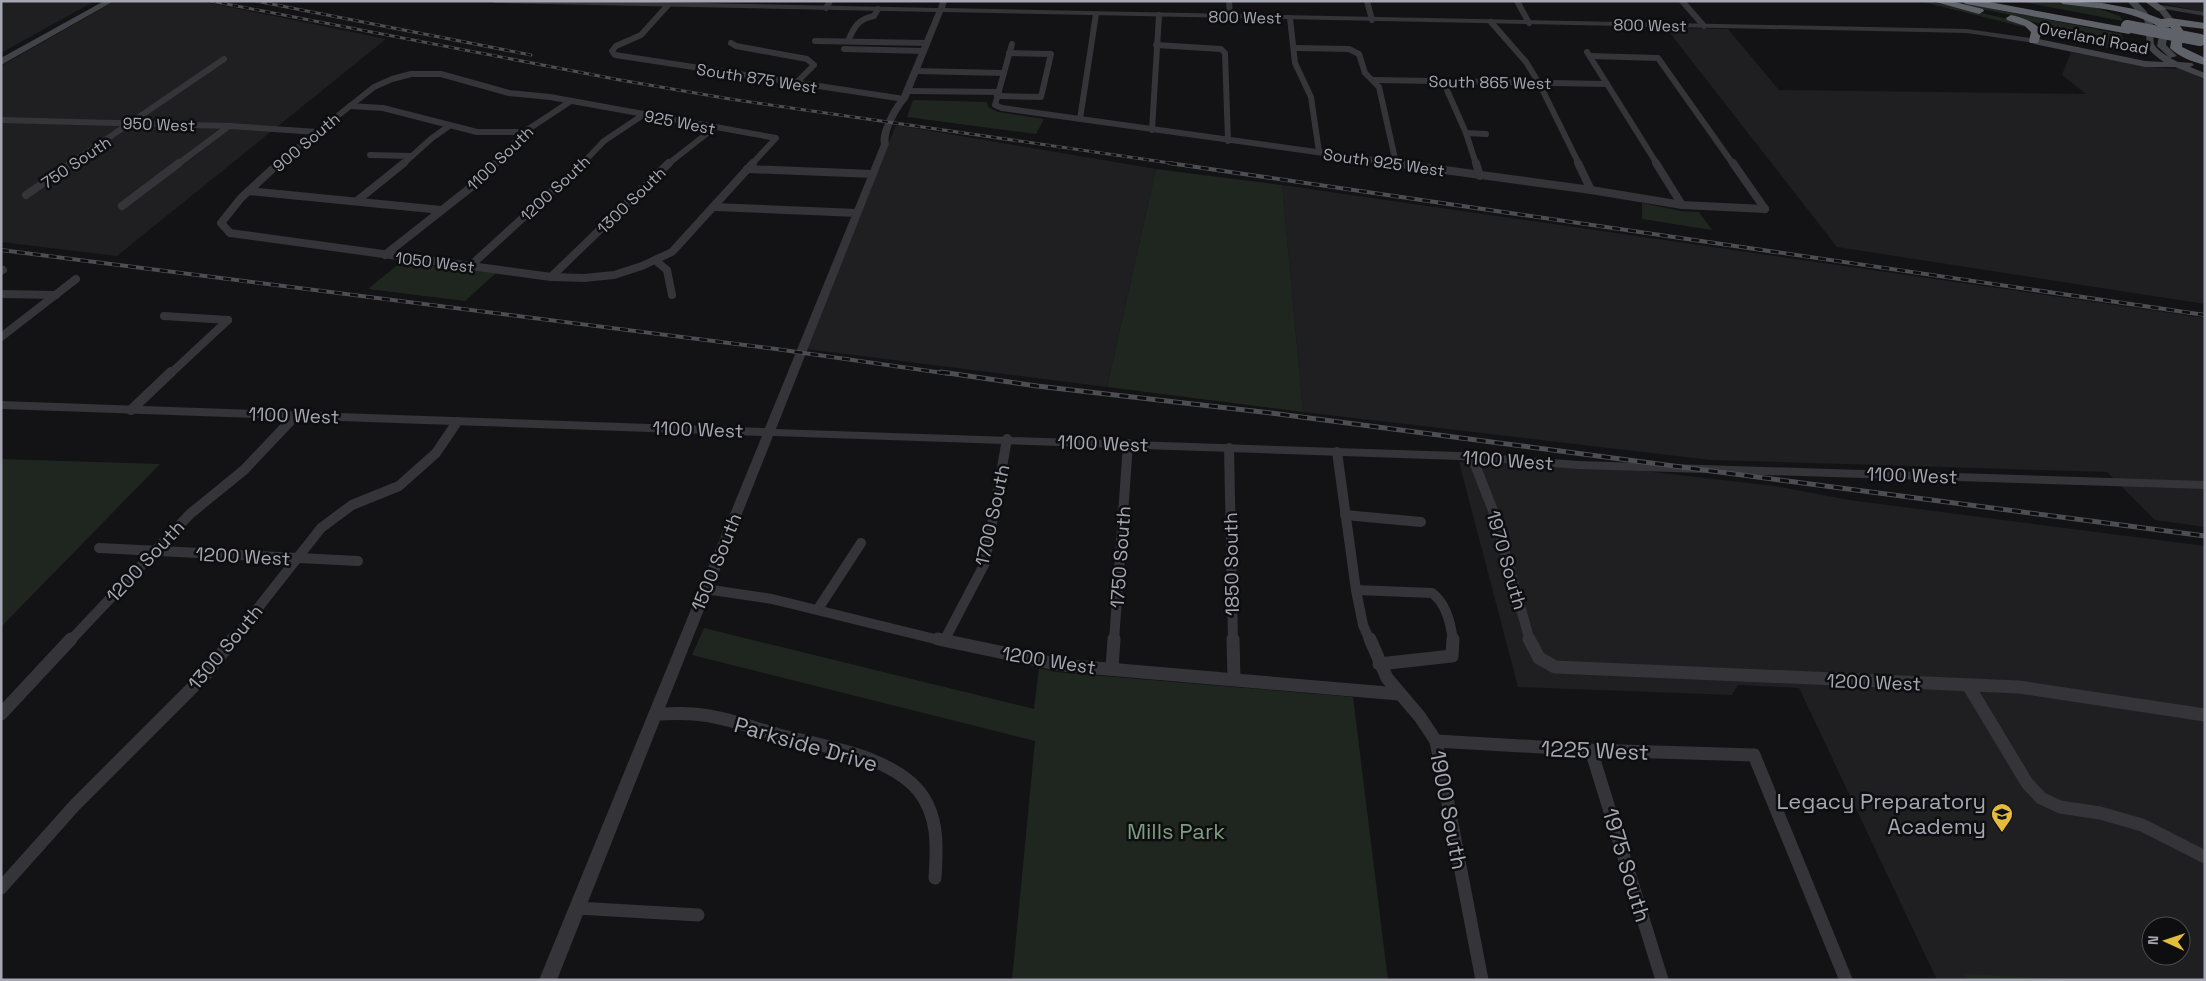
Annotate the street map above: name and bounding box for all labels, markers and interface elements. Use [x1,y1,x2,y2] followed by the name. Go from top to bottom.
[1208,6,1282,29] street label: 800 West
[1613,14,1687,37] street label: 800 West
[2037,18,2150,59] street label: Overland Road
[695,59,819,98] street label: South 875 West
[1428,71,1552,94] street label: South 865 West
[643,105,717,140] street label: 925 West
[269,108,344,176] street label: 900 South
[122,113,196,136] street label: 950 West
[463,121,538,195] street label: 1100 South
[37,131,115,193] street label: 750 South
[1322,144,1446,181] street label: South 925 West
[516,151,595,226] street label: 1200 South
[593,162,670,238] street label: 1300 South
[394,247,476,278] street label: 1050 West
[248,401,340,430] street label: 1100 West
[652,415,744,444] street label: 1100 West
[1057,429,1149,458] street label: 1100 West
[1462,445,1554,476] street label: 1100 West
[1866,461,1958,490] street label: 1100 West
[970,462,1015,568] street label: 1700 South
[1104,505,1137,609] street label: 1750 South
[1480,508,1533,613] street label: 1970 South
[685,509,748,615] street label: 1500 South
[1218,512,1245,616] street label: 1850 South
[101,515,190,608] street label: 1200 South
[195,542,291,571] street label: 1200 West
[182,599,268,695] street label: 1300 South
[1000,641,1098,680] street label: 1200 West
[1826,668,1922,697] street label: 1200 West
[731,710,881,778] street label: Parkside Drive
[1541,734,1649,766] street label: 1225 West
[1424,748,1474,872] street label: 1900 South
[1776,787,1986,840] place label: Legacy Preparatory Academy
[1990,802,2014,833] school or university icon: Legacy Preparatory Academy
[1596,805,1658,925] street label: 1975 South
[1127,817,1225,845] park label: Mills Park
[2141,916,2191,966] north arrow
[2144,935,2162,945] text: N

